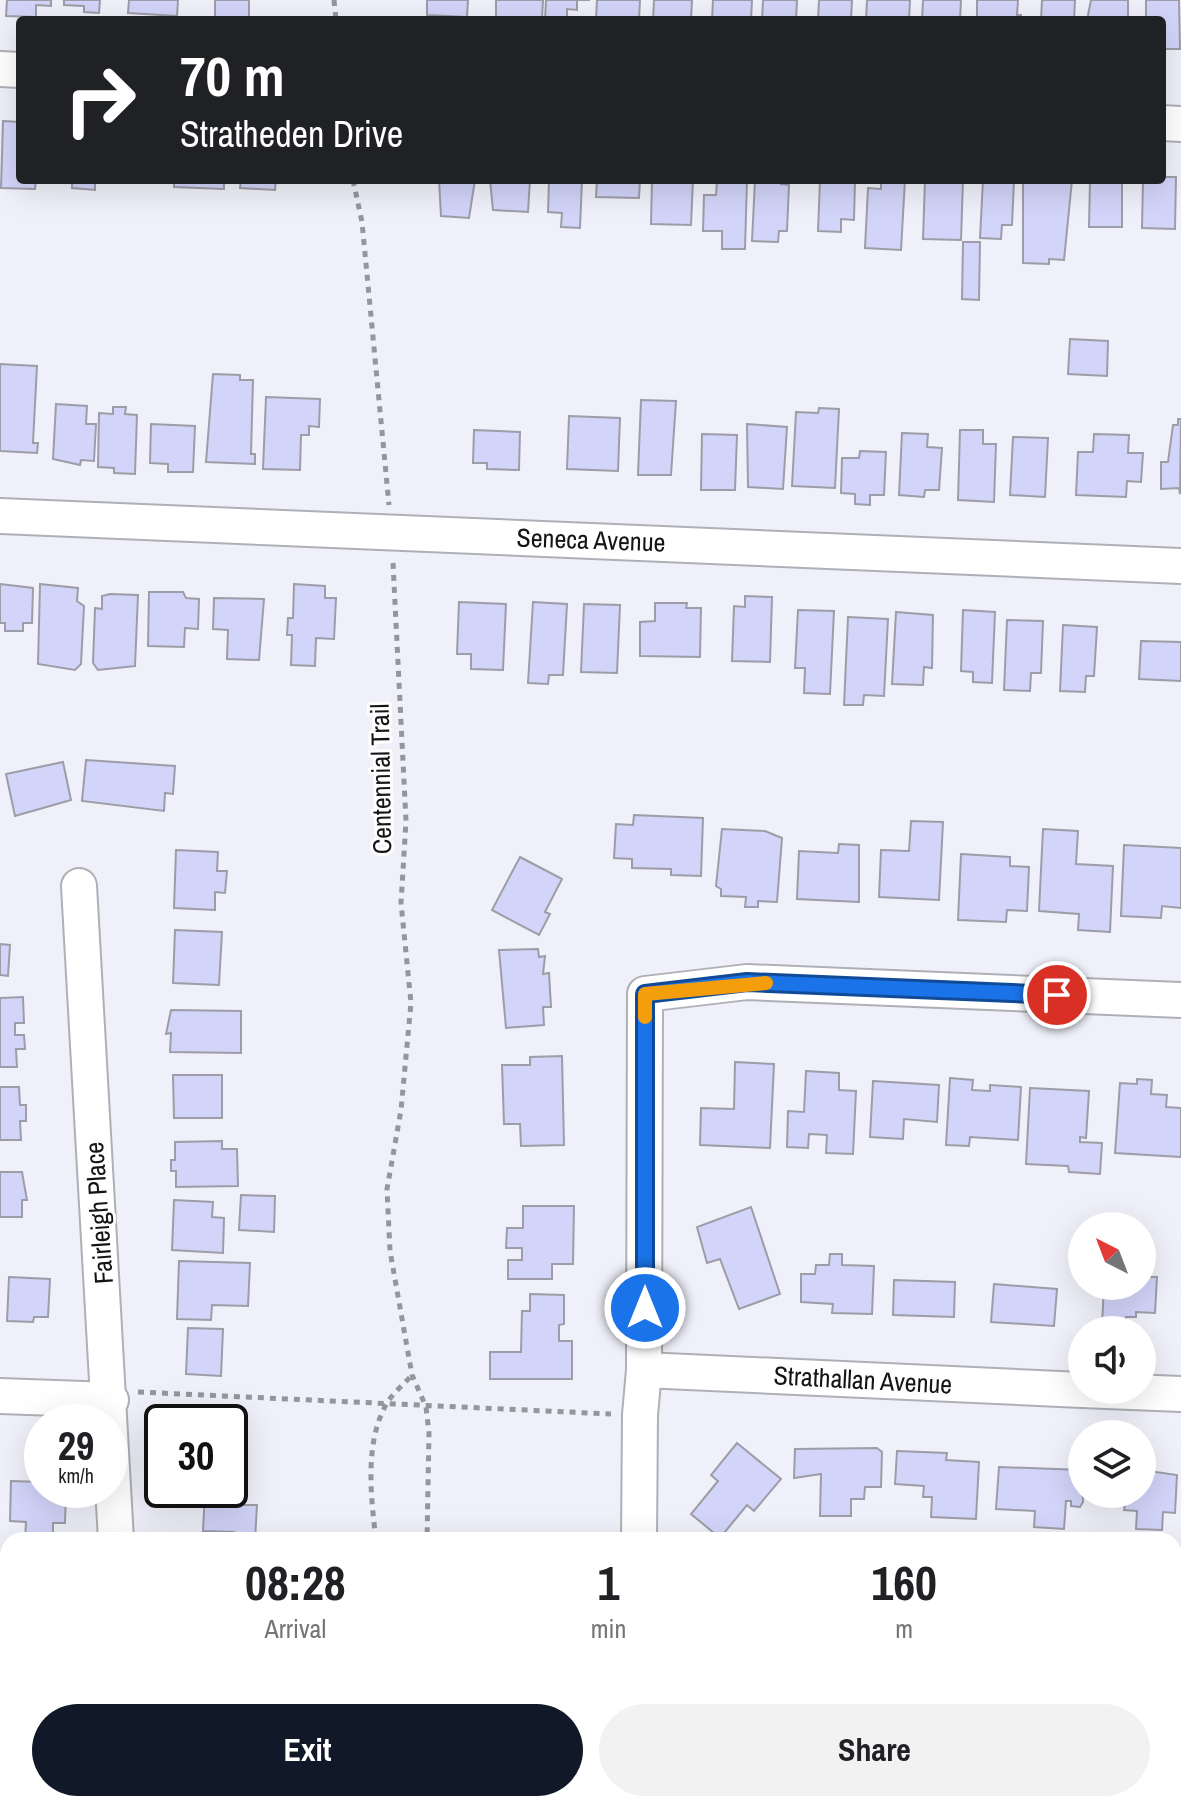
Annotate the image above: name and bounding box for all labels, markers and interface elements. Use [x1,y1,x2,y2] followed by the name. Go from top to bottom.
[180,38,285,113] text: 70 m
[48,48,152,152] icon: right
[180,110,403,158] text: Stratheden Drive
[516,519,666,560] street label: Seneca Avenue
[362,703,399,855] street label: Centennial Trail
[1023,961,1091,1029] pin
[1035,973,1079,1017] icon: arrive
[76,1141,121,1285] street label: Fairleigh Place
[1068,1212,1156,1300] north arrow
[1068,1212,1156,1508] map controls
[603,1266,687,1350] position arrow
[1068,1316,1156,1404] button: sound
[773,1357,953,1402] street label: Strathallan Avenue
[144,1404,248,1508] speed limit sign: 30
[58,1419,94,1472] text: 29
[1068,1420,1156,1508] button: layers
[58,1462,94,1489] text: km/h
[245,1550,346,1615] text: 08:28
[598,1550,619,1615] text: 1
[871,1550,937,1615] text: 160
[265,1611,326,1646] text: Arrival
[591,1611,626,1646] text: min
[895,1611,913,1646] text: m
[32,1704,583,1796] button: Exit
[599,1704,1150,1796] button: Share

